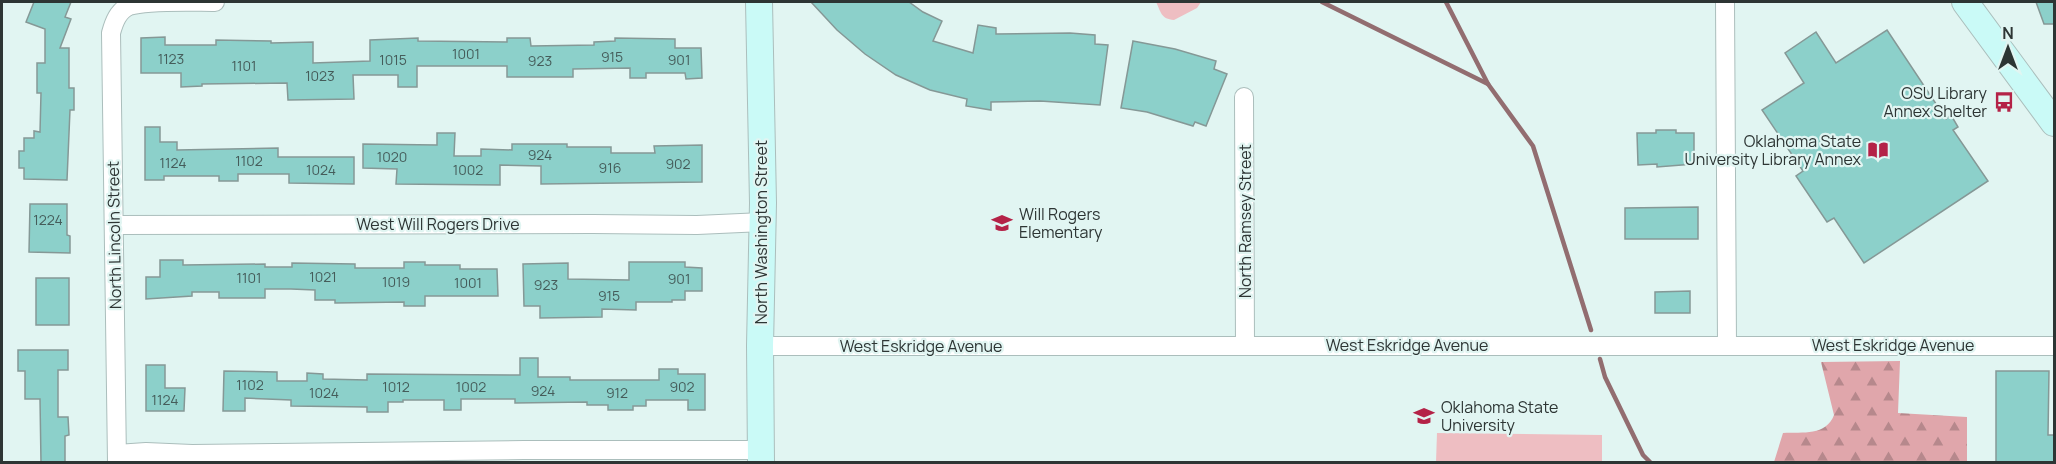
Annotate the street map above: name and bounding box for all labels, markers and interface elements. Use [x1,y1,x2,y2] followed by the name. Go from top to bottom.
[1978,18,2038,78] north arrow
[2002,22,2014,44] text: N
[452,44,480,63] house number: 1001
[601,47,623,66] house number: 915
[158,49,184,68] house number: 1123
[379,50,407,69] house number: 1015
[668,50,690,69] house number: 901
[528,51,552,70] house number: 923
[232,56,256,75] house number: 1101
[305,66,335,85] house number: 1023
[1884,82,1988,122] place label: OSU Library Annex Shelter
[1992,90,2016,114] bus stop icon: OSU Library Annex Shelter
[1684,130,1862,170] place label: Oklahoma State University Library Annex
[1866,138,1890,162] library icon: Oklahoma State University Library Annex
[750,140,772,324] street label: North Washington Street
[1234,144,1256,298] street label: North Ramsey Street
[528,145,552,164] house number: 924
[377,147,407,166] house number: 1020
[235,151,263,170] house number: 1102
[160,153,186,172] house number: 1124
[665,154,691,173] house number: 902
[599,158,621,177] house number: 916
[306,160,336,179] house number: 1024
[453,160,483,179] house number: 1002
[102,161,126,309] street label: North Lincoln Street
[1019,203,1103,243] place label: Will Rogers Elementary
[33,210,63,229] house number: 1224
[990,211,1014,235] school or university icon: Will Rogers Elementary
[356,213,520,235] street label: West Will Rogers Drive
[309,267,337,286] house number: 1021
[237,268,261,287] house number: 1101
[668,269,690,288] house number: 901
[382,272,410,291] house number: 1019
[454,273,482,292] house number: 1001
[534,275,558,294] house number: 923
[598,286,620,305] house number: 915
[1326,334,1488,356] street label: West Eskridge Avenue
[1812,334,1974,356] street label: West Eskridge Avenue
[840,335,1002,357] street label: West Eskridge Avenue
[236,375,264,394] house number: 1102
[382,377,410,396] house number: 1012
[456,377,486,396] house number: 1002
[669,377,695,396] house number: 902
[531,381,555,400] house number: 924
[309,383,339,402] house number: 1024
[606,383,628,402] house number: 912
[152,390,178,409] house number: 1124
[1441,396,1558,436] place label: Oklahoma State University
[1412,404,1436,428] school or university icon: Oklahoma State University

